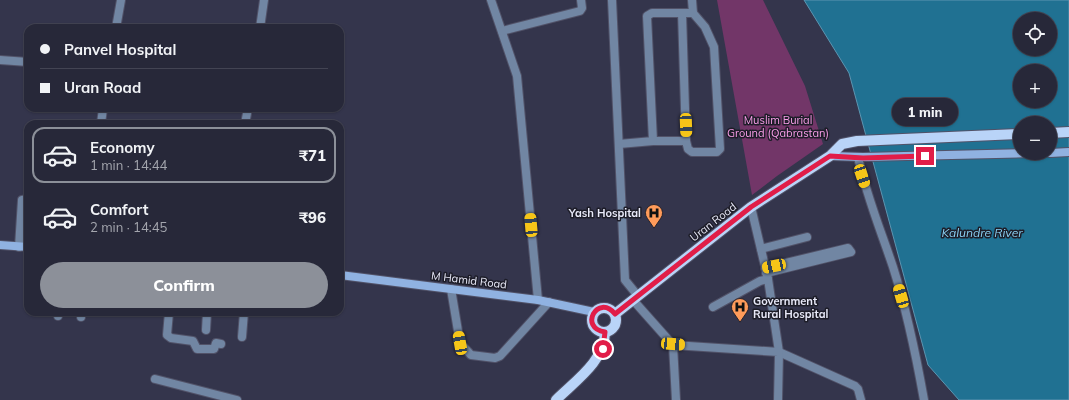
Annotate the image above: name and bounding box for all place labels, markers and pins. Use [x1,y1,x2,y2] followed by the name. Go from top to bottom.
[644,203,664,228] hospital icon: Yash Hospital
[568,206,641,220] place label: Yash Hospital
[753,294,828,321] place label: Government Rural Hospital
[730,297,750,322] hospital icon: Government Rural Hospital

